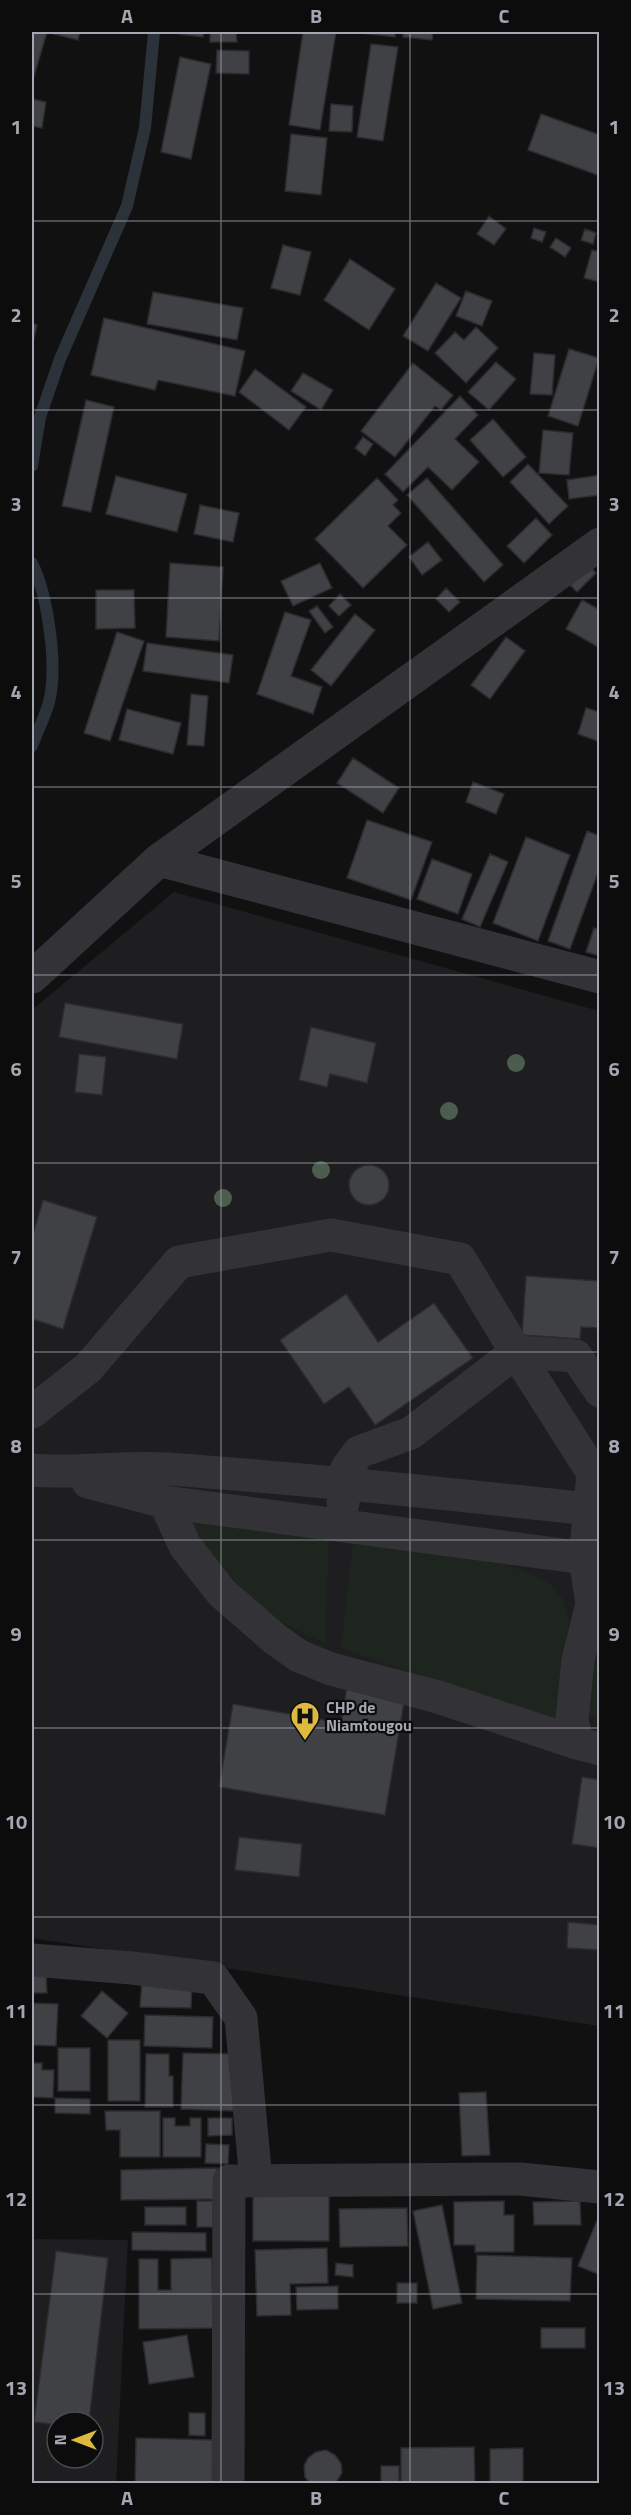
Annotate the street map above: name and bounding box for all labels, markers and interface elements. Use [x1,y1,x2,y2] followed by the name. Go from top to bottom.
[121,0,133,31] text: A
[310,0,322,31] text: B
[499,0,510,31] text: C
[10,111,22,142] text: 1
[608,111,620,142] text: 1
[10,299,22,330] text: 2
[608,299,620,330] text: 2
[10,488,22,519] text: 3
[608,488,620,519] text: 3
[10,676,22,707] text: 4
[608,676,620,707] text: 4
[10,865,22,896] text: 5
[608,865,620,896] text: 5
[10,1053,22,1084] text: 6
[608,1053,620,1084] text: 6
[10,1241,22,1272] text: 7
[608,1241,620,1272] text: 7
[10,1430,22,1461] text: 8
[608,1430,620,1461] text: 8
[10,1618,22,1649] text: 9
[608,1618,620,1649] text: 9
[326,1695,412,1737] place label: CHP de Niamtougou
[289,1700,321,1742] hospital icon: CHP de Niamtougou
[5,1806,27,1837] text: 10
[603,1806,625,1837] text: 10
[5,1995,27,2026] text: 11
[603,1995,625,2026] text: 11
[5,2183,27,2214] text: 12
[603,2183,625,2214] text: 12
[5,2372,27,2403] text: 13
[603,2372,625,2403] text: 13
[45,2410,105,2470] north arrow
[48,2434,72,2446] text: N
[121,2482,133,2513] text: A
[310,2482,322,2513] text: B
[499,2482,510,2513] text: C

